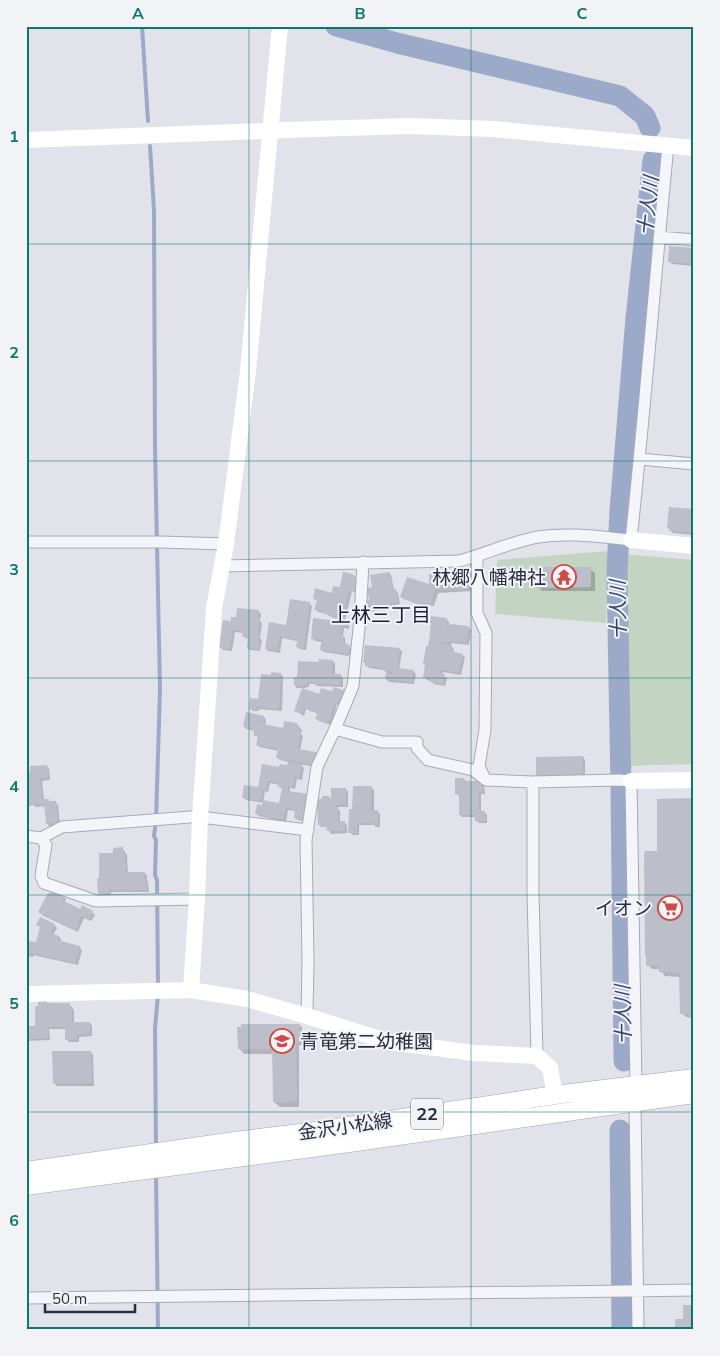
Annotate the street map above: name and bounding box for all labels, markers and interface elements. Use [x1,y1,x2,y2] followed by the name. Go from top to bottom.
[132,3,144,23] text: A
[354,3,366,23] text: B
[577,3,588,23] text: C
[9,126,19,146] text: 1
[632,173,663,237] water label: 十人川
[9,342,19,362] text: 2
[9,559,19,579] text: 3
[551,564,577,590] temple icon: 林郷八幡神社
[432,565,546,589] place label: 林郷八幡神社
[604,578,631,640] water label: 十人川
[331,602,431,627] district label: 上林三丁目
[9,776,19,796] text: 4
[657,895,683,921] supermarket icon: イオン
[595,896,652,920] place label: イオン
[609,983,636,1045] water label: 十人川
[9,993,19,1013] text: 5
[269,1028,295,1054] school or university icon: 青竜第二幼稚園
[300,1029,433,1053] place label: 青竜第二幼稚園
[411,1098,443,1130] road number: 22
[296,1108,394,1144] street label: 金沢小松線
[9,1210,19,1230] text: 6
[45,1281,135,1313] scale bar
[52,1289,87,1308] text: 50 m

